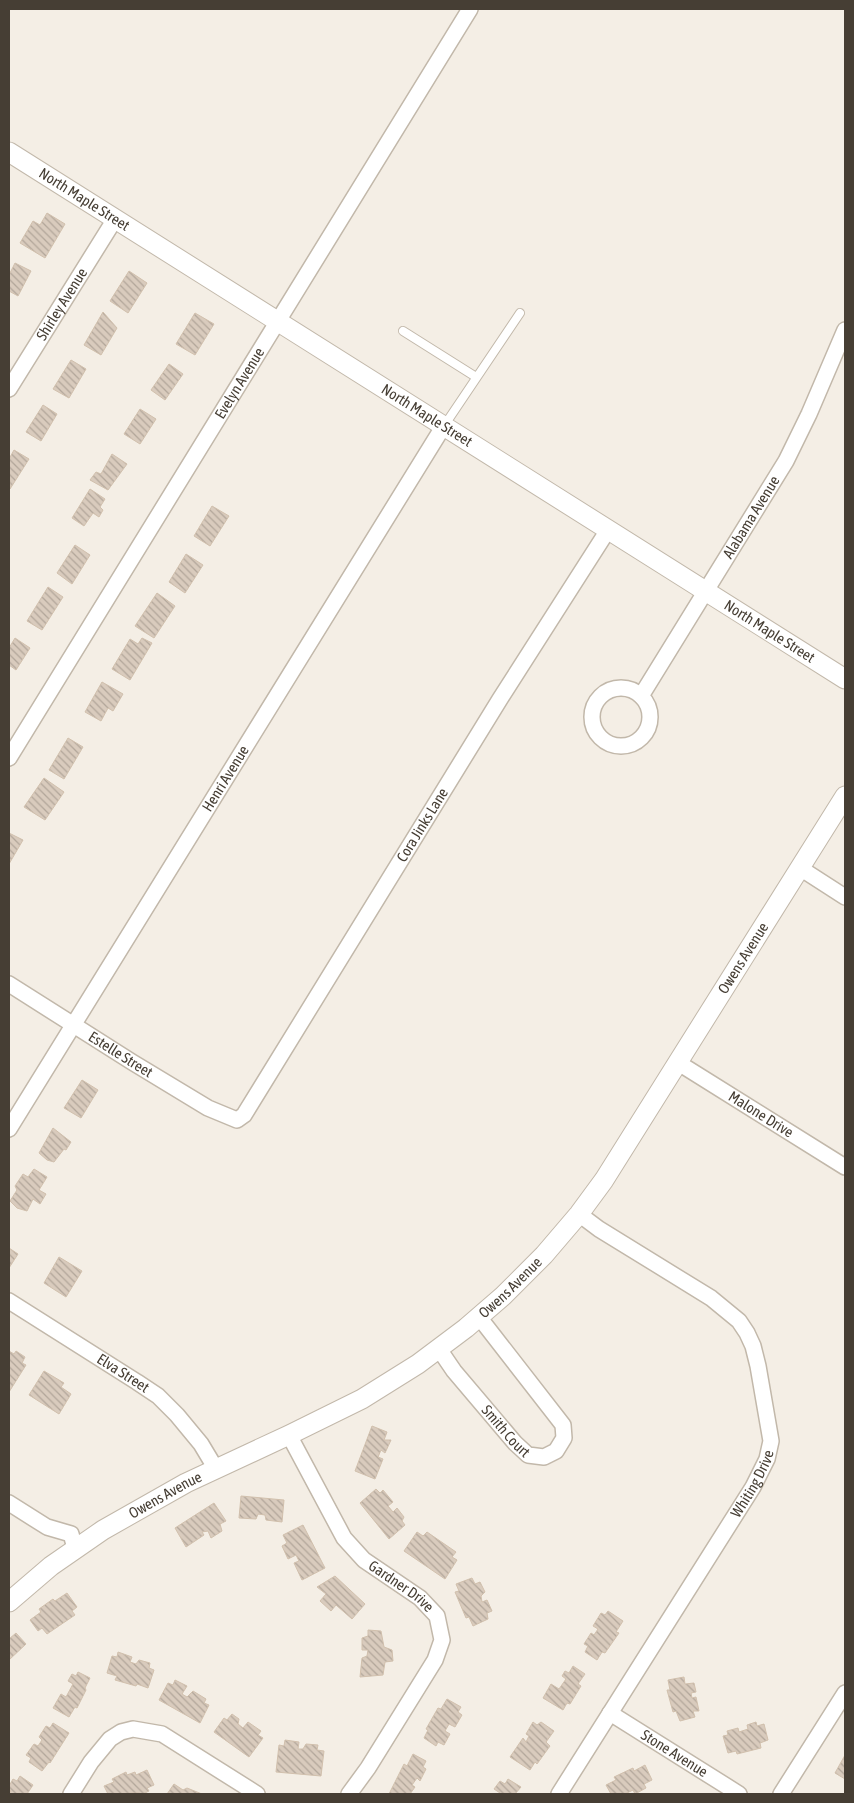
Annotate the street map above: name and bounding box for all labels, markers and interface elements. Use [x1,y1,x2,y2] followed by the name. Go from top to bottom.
[36,164,133,234] street label: North Maple Street
[33,265,90,343] street label: Shirley Avenue
[211,344,268,422] street label: Evelyn Avenue
[379,380,476,450] street label: North Maple Street
[719,472,783,561] street label: Alabama Avenue
[721,596,818,666] street label: North Maple Street
[198,742,252,814] street label: Henri Avenue
[393,785,451,865] street label: Cora Jinks Lane
[714,919,772,996] street label: Owens Avenue
[86,1028,156,1081] street label: Estelle Street
[726,1087,797,1141] street label: Malone Drive
[475,1253,545,1321] street label: Owens Avenue
[94,1350,153,1396] street label: Elva Street
[479,1401,534,1460] street label: Smith Court
[727,1448,777,1520] street label: Whiting Drive
[126,1468,204,1522] street label: Owens Avenue
[366,1557,438,1615] street label: Gardner Drive
[638,1726,711,1780] street label: Stone Avenue

